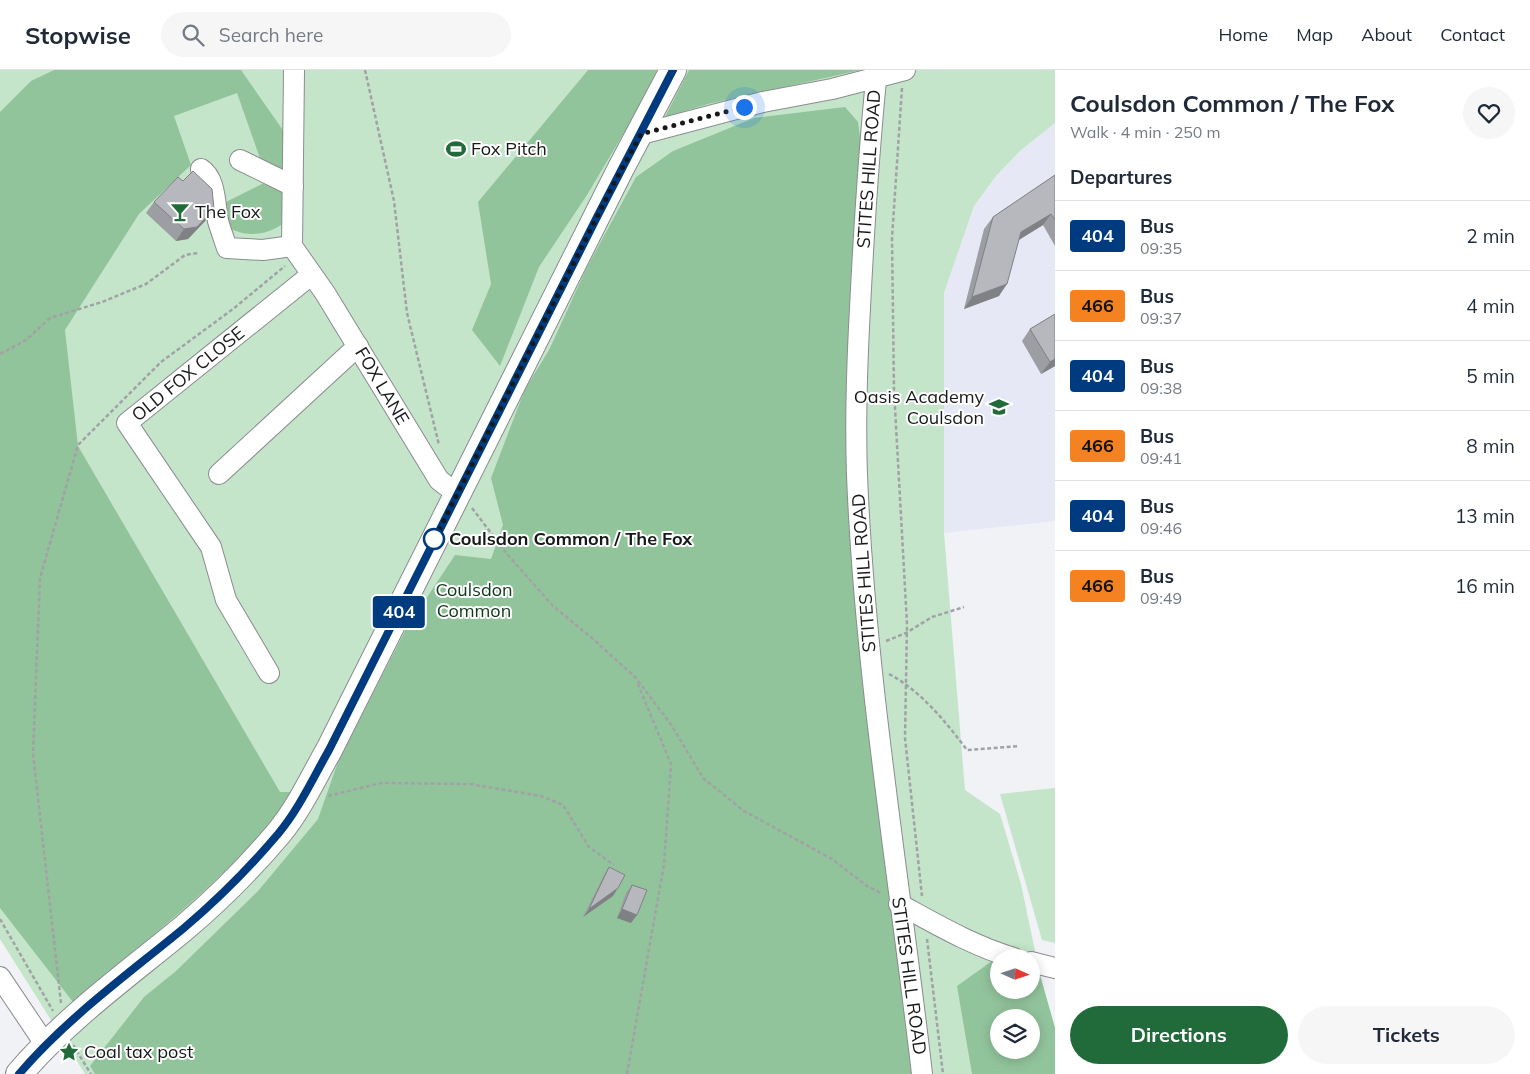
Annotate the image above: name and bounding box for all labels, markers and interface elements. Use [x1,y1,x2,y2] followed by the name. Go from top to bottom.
[161,12,511,57] search box
[25,20,131,50] text: Stopwise
[179,21,207,49] icon: search
[219,23,323,47] text: Search here
[1218,23,1268,46] text: Home
[1296,23,1333,46] text: Map
[1361,23,1412,46] text: About
[1440,23,1505,46] text: Contact
[1463,87,1515,139] button: heart
[1070,88,1394,118] text: Coulsdon Common / The Fox
[851,89,886,249] street label: STITES HILL ROAD
[732,95,757,120] your location
[1070,122,1221,142] text: Walk · 4 min · 250 m
[471,137,547,160] place label: Fox Pitch
[445,138,467,160] sports icon: Fox Pitch
[1070,165,1172,189] text: Departures
[195,200,261,223] place label: The Fox
[169,201,191,223] bar icon: The Fox
[1140,214,1174,238] text: Bus
[1081,224,1114,247] text: 404
[1466,224,1515,248] text: 2 min
[1140,238,1182,258] text: 09:35
[1140,284,1174,308] text: Bus
[1081,294,1114,317] text: 466
[1466,294,1515,318] text: 4 min
[1140,308,1182,328] text: 09:37
[127,321,249,426] street label: OLD FOX CLOSE
[350,343,415,429] street label: FOX LANE
[1140,354,1174,378] text: Bus
[1081,364,1114,387] text: 404
[1466,364,1515,388] text: 5 min
[1140,378,1182,398] text: 09:38
[854,385,984,429] place label: Oasis Academy Coulsdon
[988,396,1010,418] school or university icon: Oasis Academy Coulsdon
[1140,424,1174,448] text: Bus
[1081,434,1114,457] text: 466
[1466,434,1515,458] text: 8 min
[1140,448,1182,468] text: 09:41
[846,493,881,653] street label: STITES HILL ROAD
[1140,494,1174,518] text: Bus
[1081,504,1114,527] text: 404
[1455,504,1515,528] text: 13 min
[1140,518,1182,538] text: 09:46
[449,527,693,550] place label: Coulsdon Common / The Fox
[423,528,445,550] marker: Coulsdon Common / The Fox
[1140,564,1174,588] text: Bus
[1081,574,1114,597] text: 466
[1455,574,1515,598] text: 16 min
[435,578,513,622] park label: Coulsdon Common
[1140,588,1182,608] text: 09:49
[370,596,428,628] line badge: 404
[383,600,415,623] text: 404
[887,896,932,1056] street label: STITES HILL ROAD
[990,949,1040,999] north arrow
[990,949,1040,1059] map controls
[1070,1006,1288,1064] button: Directions
[1298,1006,1515,1064] button: Tickets
[990,1009,1040,1059] button: layers
[84,1040,193,1063] place label: Coal tax post
[58,1041,80,1063] place icon: Coal tax post

